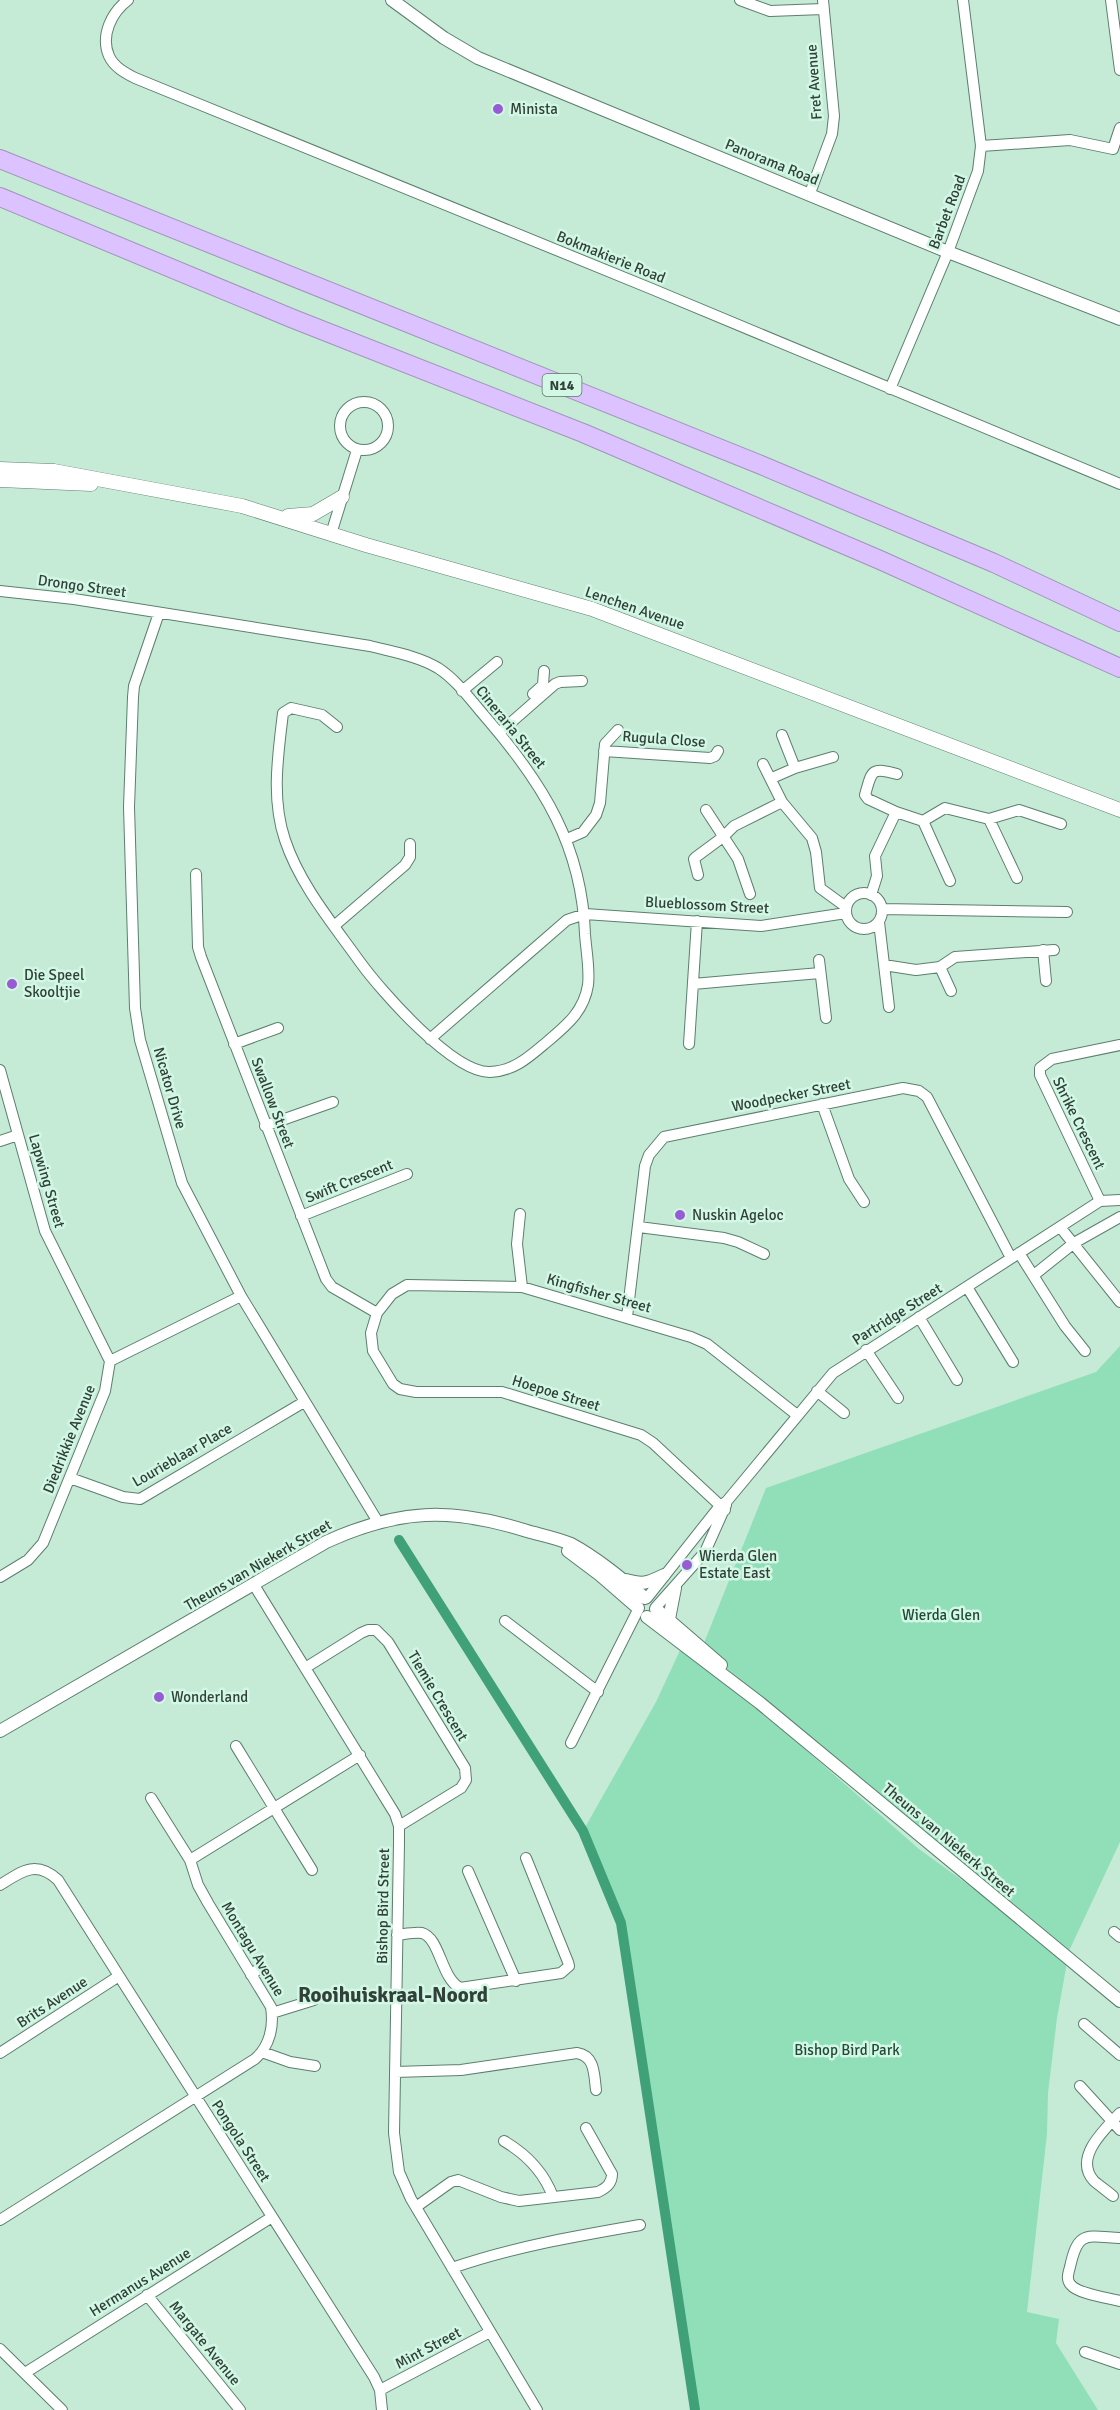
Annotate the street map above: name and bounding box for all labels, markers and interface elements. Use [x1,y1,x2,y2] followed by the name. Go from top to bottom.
[802,44,826,120] street label: Fret Avenue
[510,100,558,118] place label: Minista
[491,102,505,116] marker: Minista
[722,135,822,189] street label: Panorama Road
[925,172,969,252] street label: Barbet Road
[554,227,668,287] street label: Bokmakierie Road
[542,374,582,396] road number: N14
[37,571,127,601] street label: Drongo Street
[583,583,687,633] street label: Lenchen Avenue
[472,682,550,772] street label: Cineraria Street
[622,727,706,751] street label: Rugula Close
[645,893,769,917] street label: Blueblossom Street
[24,966,84,1001] place label: Die Speel Skooltjie
[5,977,19,991] marker: Die Speel Skooltjie
[150,1045,190,1131] street label: Nicator Drive
[247,1055,299,1151] street label: Swallow Street
[1049,1074,1109,1172] street label: Shrike Crescent
[730,1075,852,1115] street label: Woodpecker Street
[25,1132,69,1230] street label: Lapwing Street
[303,1155,395,1207] street label: Swift Crescent
[692,1206,784,1224] place label: Nuskin Ageloc
[673,1208,687,1222] marker: Nuskin Ageloc
[545,1269,653,1317] street label: Kingfisher Street
[849,1279,945,1349] street label: Partridge Street
[510,1371,602,1415] street label: Hoepoe Street
[39,1382,99,1496] street label: Diedrikkie Avenue
[129,1419,235,1491] street label: Lourieblaar Place
[181,1515,335,1615] street label: Theuns van Niekerk Street
[699,1547,777,1582] place label: Wierda Glen Estate East
[680,1558,694,1572] marker: Wierda Glen Estate East
[902,1606,980,1624] park label: Wierda Glen
[404,1648,472,1744] street label: Tiemie Crescent
[171,1688,248,1706] place label: Wonderland
[152,1690,166,1704] marker: Wonderland
[879,1779,1019,1901] street label: Theuns van Niekerk Street
[373,1848,393,1964] street label: Bishop Bird Street
[218,1898,288,2000] street label: Montagu Avenue
[13,1972,91,2032] street label: Brits Avenue
[298,1982,488,2008] district label: Rooihuiskraal-Noord
[794,2041,900,2059] park label: Bishop Bird Park
[208,2097,274,2185] street label: Pongola Street
[86,2244,194,2320] street label: Hermanus Avenue
[165,2297,245,2389] street label: Margate Avenue
[392,2323,464,2373] street label: Mint Street

